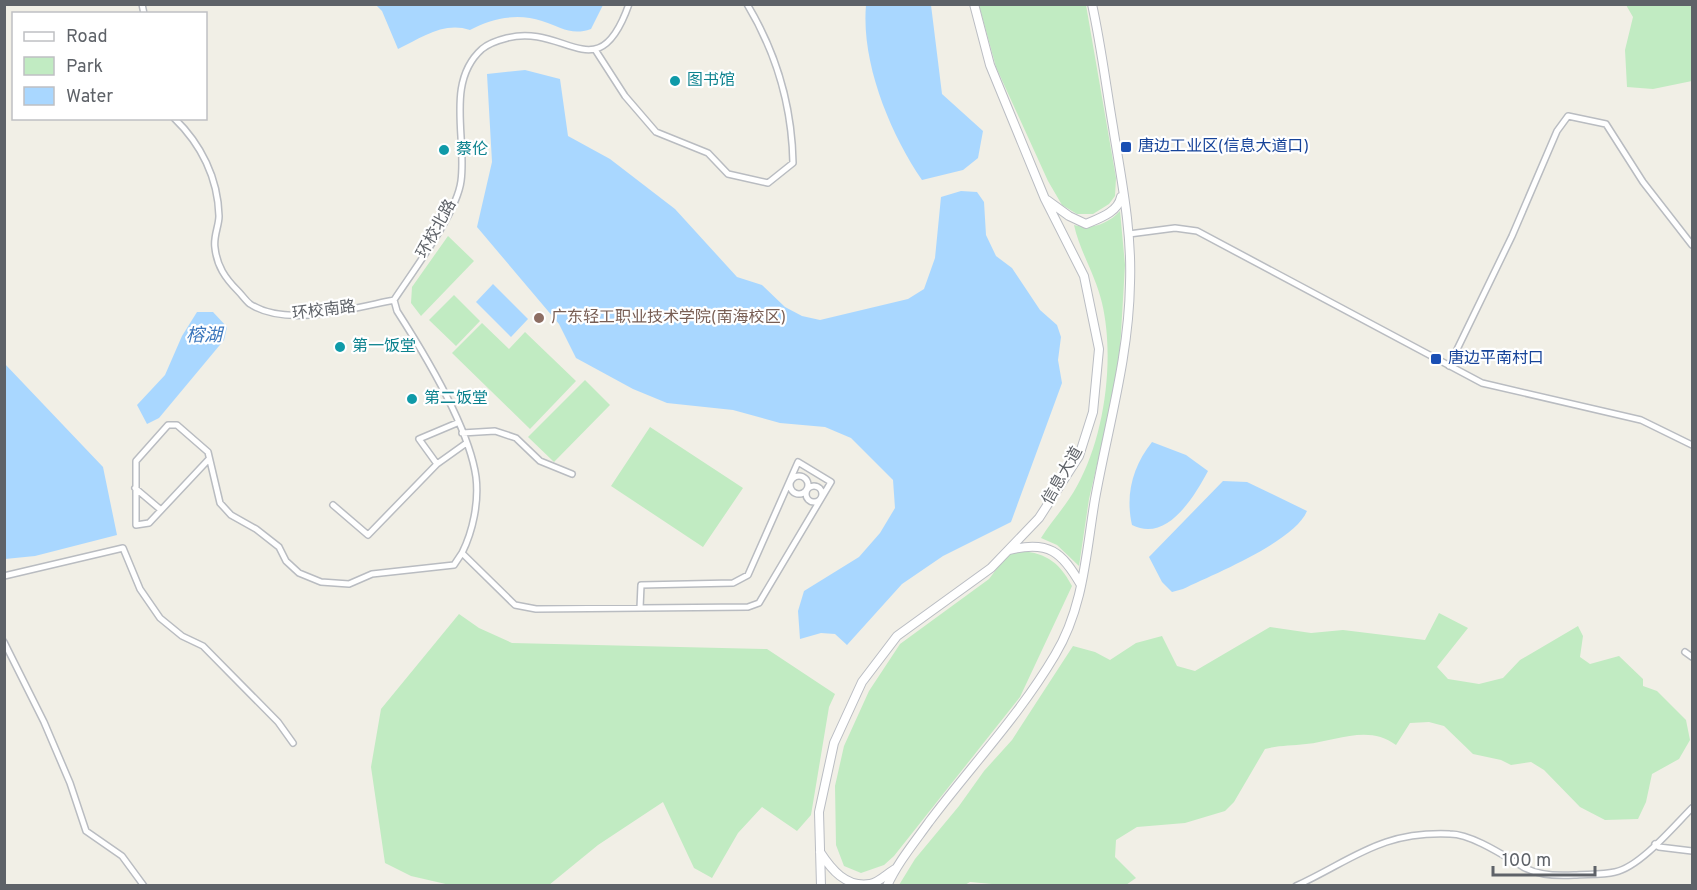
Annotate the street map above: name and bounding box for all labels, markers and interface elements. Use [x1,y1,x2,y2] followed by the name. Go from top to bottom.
[12,12,207,120] legend
[66,26,108,49] text: Road
[66,56,103,79] text: Park
[687,71,735,91] place label: 图书馆
[668,74,682,88] marker: 图书馆
[66,86,113,109] text: Water
[1138,137,1309,157] place label: 唐边工业区(信息大道口)
[456,140,488,160] place label: 蔡伦
[1119,140,1133,154] marker: 唐边工业区(信息大道口)
[437,143,451,157] marker: 蔡伦
[413,196,461,262] street label: 环校北路
[291,297,357,325] street label: 环校南路
[551,308,786,328] place label: 广东轻工职业技术学院(南海校区)
[532,311,546,325] marker: 广东轻工职业技术学院(南海校区)
[186,325,225,348] water label: 榕湖
[352,337,416,357] place label: 第一饭堂
[333,340,347,354] marker: 第一饭堂
[1448,349,1544,369] place label: 唐边平南村口
[1429,352,1443,366] marker: 唐边平南村口
[424,389,488,409] place label: 第二饭堂
[405,392,419,406] marker: 第二饭堂
[1038,443,1088,509] street label: 信息大道
[1493,839,1595,877] scale bar
[1502,850,1551,873] text: 100 m

